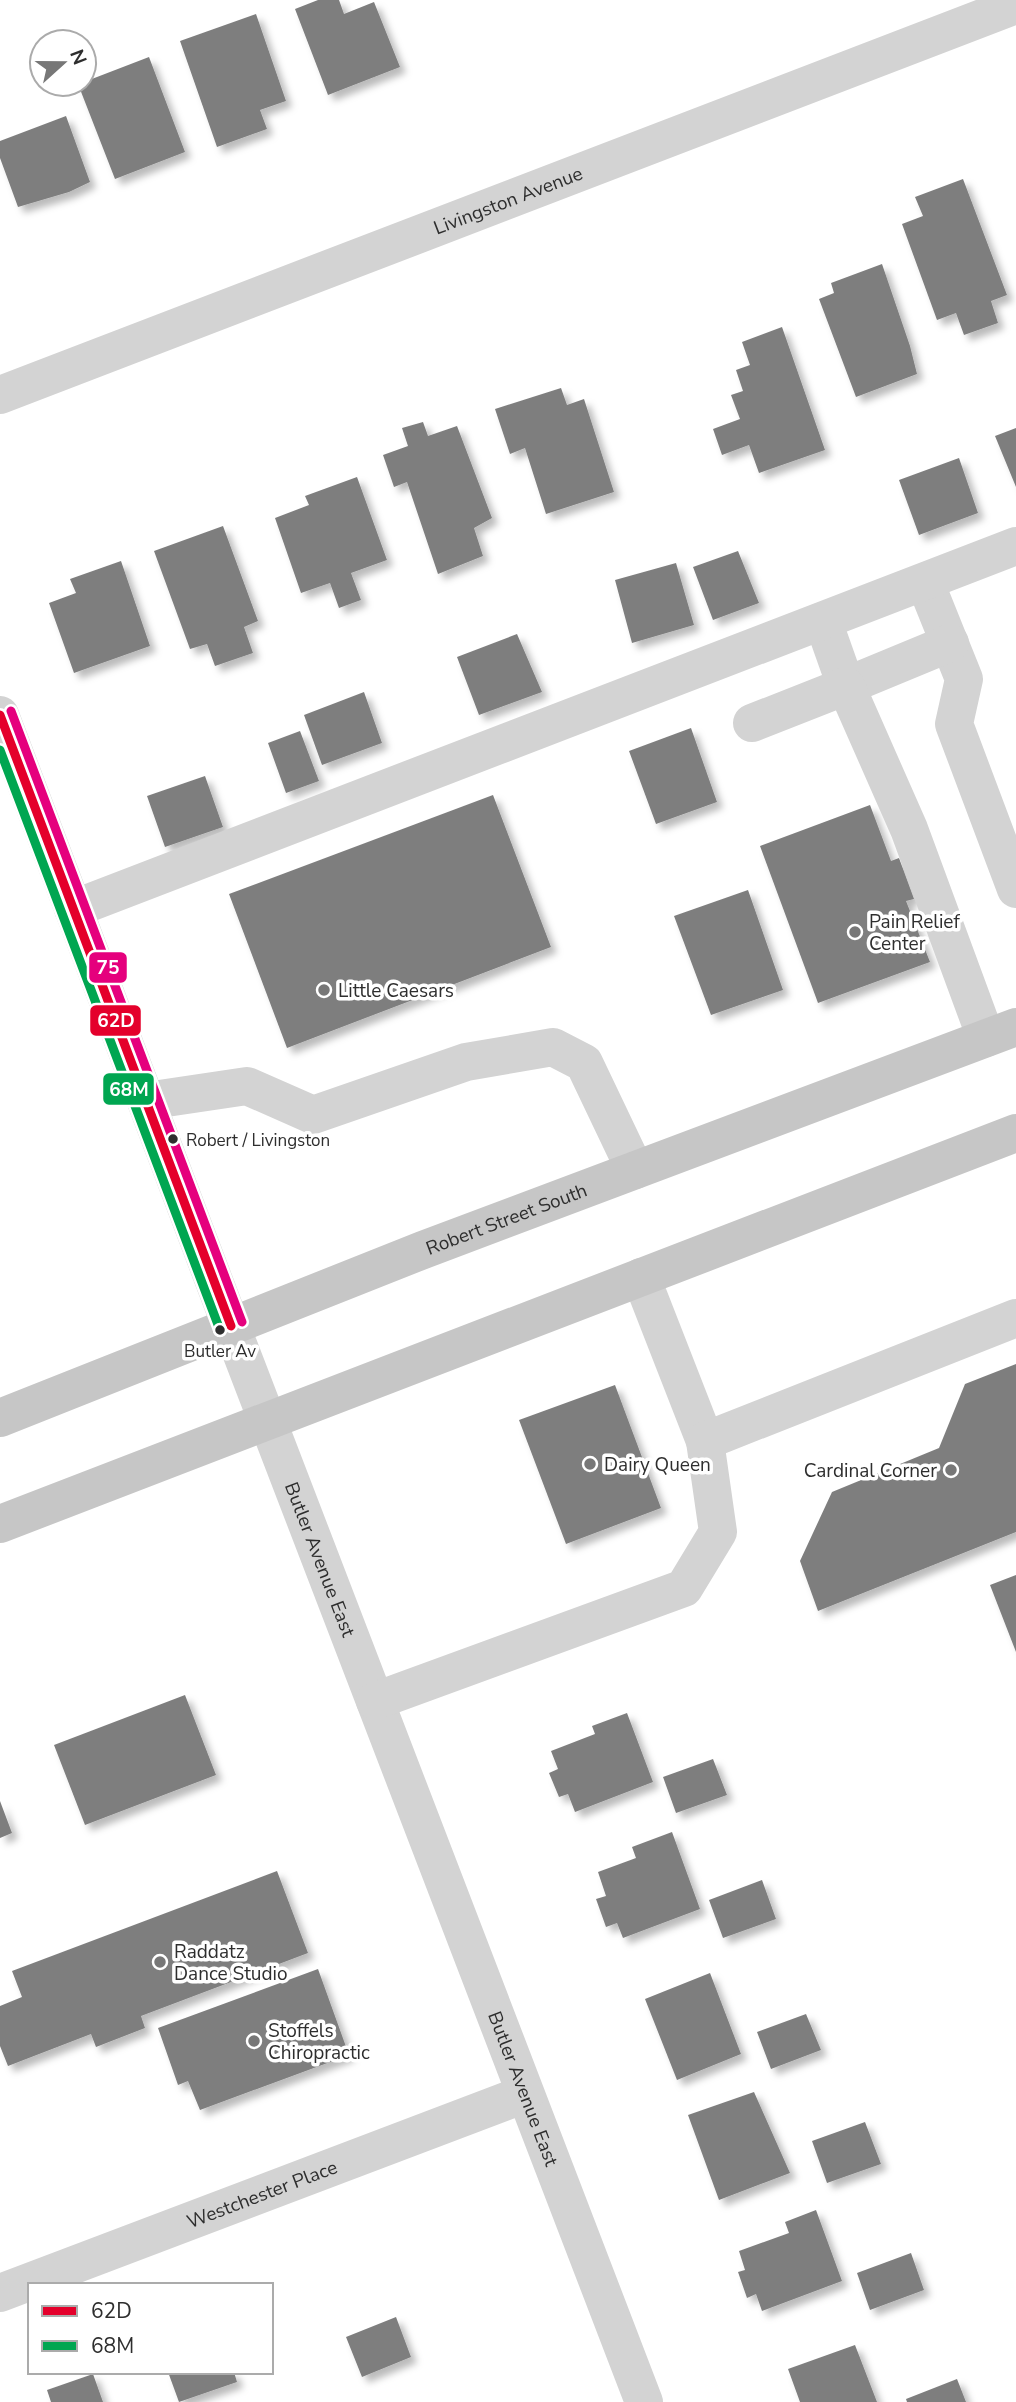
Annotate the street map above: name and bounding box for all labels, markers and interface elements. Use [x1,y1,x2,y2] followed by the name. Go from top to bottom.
[28,28,98,98] north arrow
[63,46,93,69] text: N
[430,161,586,241] street label: Livingston Avenue
[869,909,960,957] place label: Pain Relief Center
[847,924,863,940] marker: Pain Relief Center
[88,951,128,984] line badge: 75
[97,955,119,981] text: 75
[338,978,454,1004] place label: Little Caesars
[316,982,332,998] marker: Little Caesars
[89,1004,142,1037] line badge: 62D
[97,1008,135,1034] text: 62D
[102,1072,155,1106] line badge: 68M
[109,1077,149,1103] text: 68M
[186,1129,330,1152] place label: Robert / Livingston
[166,1132,180,1146] marker: Robert / Livingston
[422,1178,591,1262] street label: Robert Street South
[213,1323,227,1337] marker: Butler Av
[184,1340,256,1363] place label: Butler Av
[604,1452,711,1478] place label: Dairy Queen
[582,1456,598,1472] marker: Dairy Queen
[804,1458,937,1484] place label: Cardinal Corner
[943,1462,959,1478] marker: Cardinal Corner
[278,1478,361,1641] street label: Butler Avenue East
[174,1939,288,1987] place label: Raddatz Dance Studio
[152,1954,168,1970] marker: Raddatz Dance Studio
[481,2008,564,2170] street label: Butler Avenue East
[268,2018,370,2066] place label: Stoffels Chiropractic
[246,2033,262,2049] marker: Stoffels Chiropractic
[183,2154,341,2235] street label: Westchester Place
[28,2283,273,2374] legend
[91,2297,132,2325] text: 62D
[91,2332,134,2360] text: 68M

